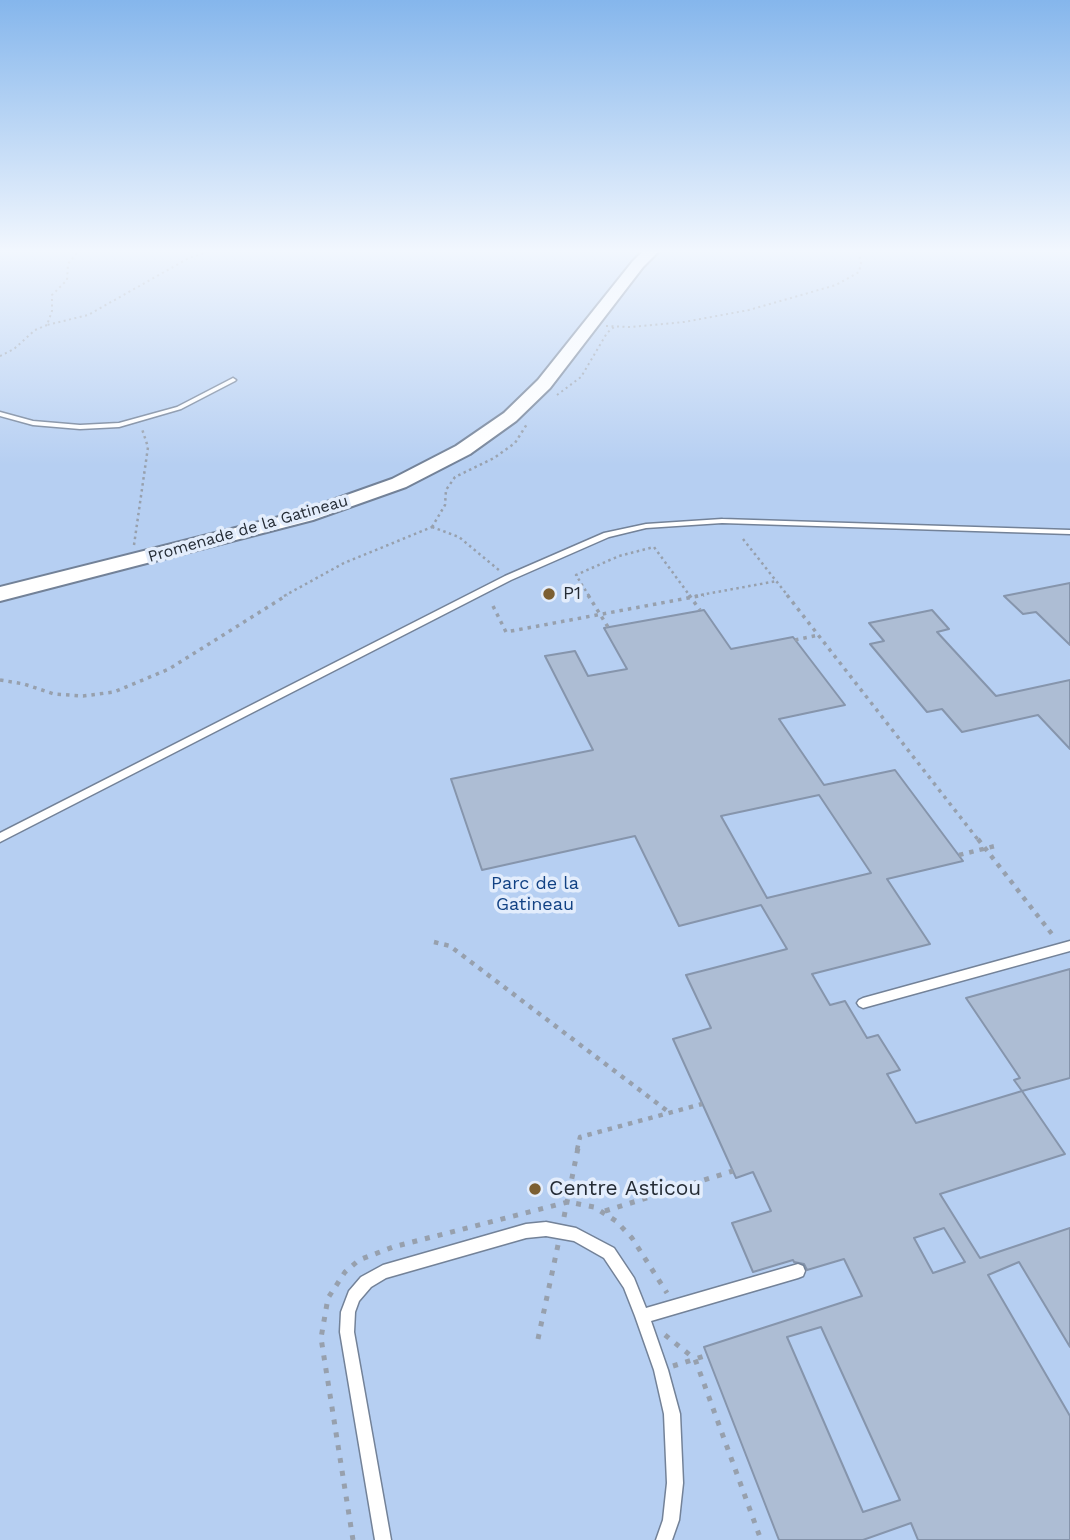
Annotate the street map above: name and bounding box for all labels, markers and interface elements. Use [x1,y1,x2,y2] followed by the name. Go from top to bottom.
[146,491,350,567] street label: Promenade de la Gatineau
[563,583,581,605] place label: P1
[541,586,557,602] marker: P1
[491,873,579,916] park label: Parc de la Gatineau
[549,1176,701,1202] place label: Centre Asticou
[527,1181,543,1197] marker: Centre Asticou

